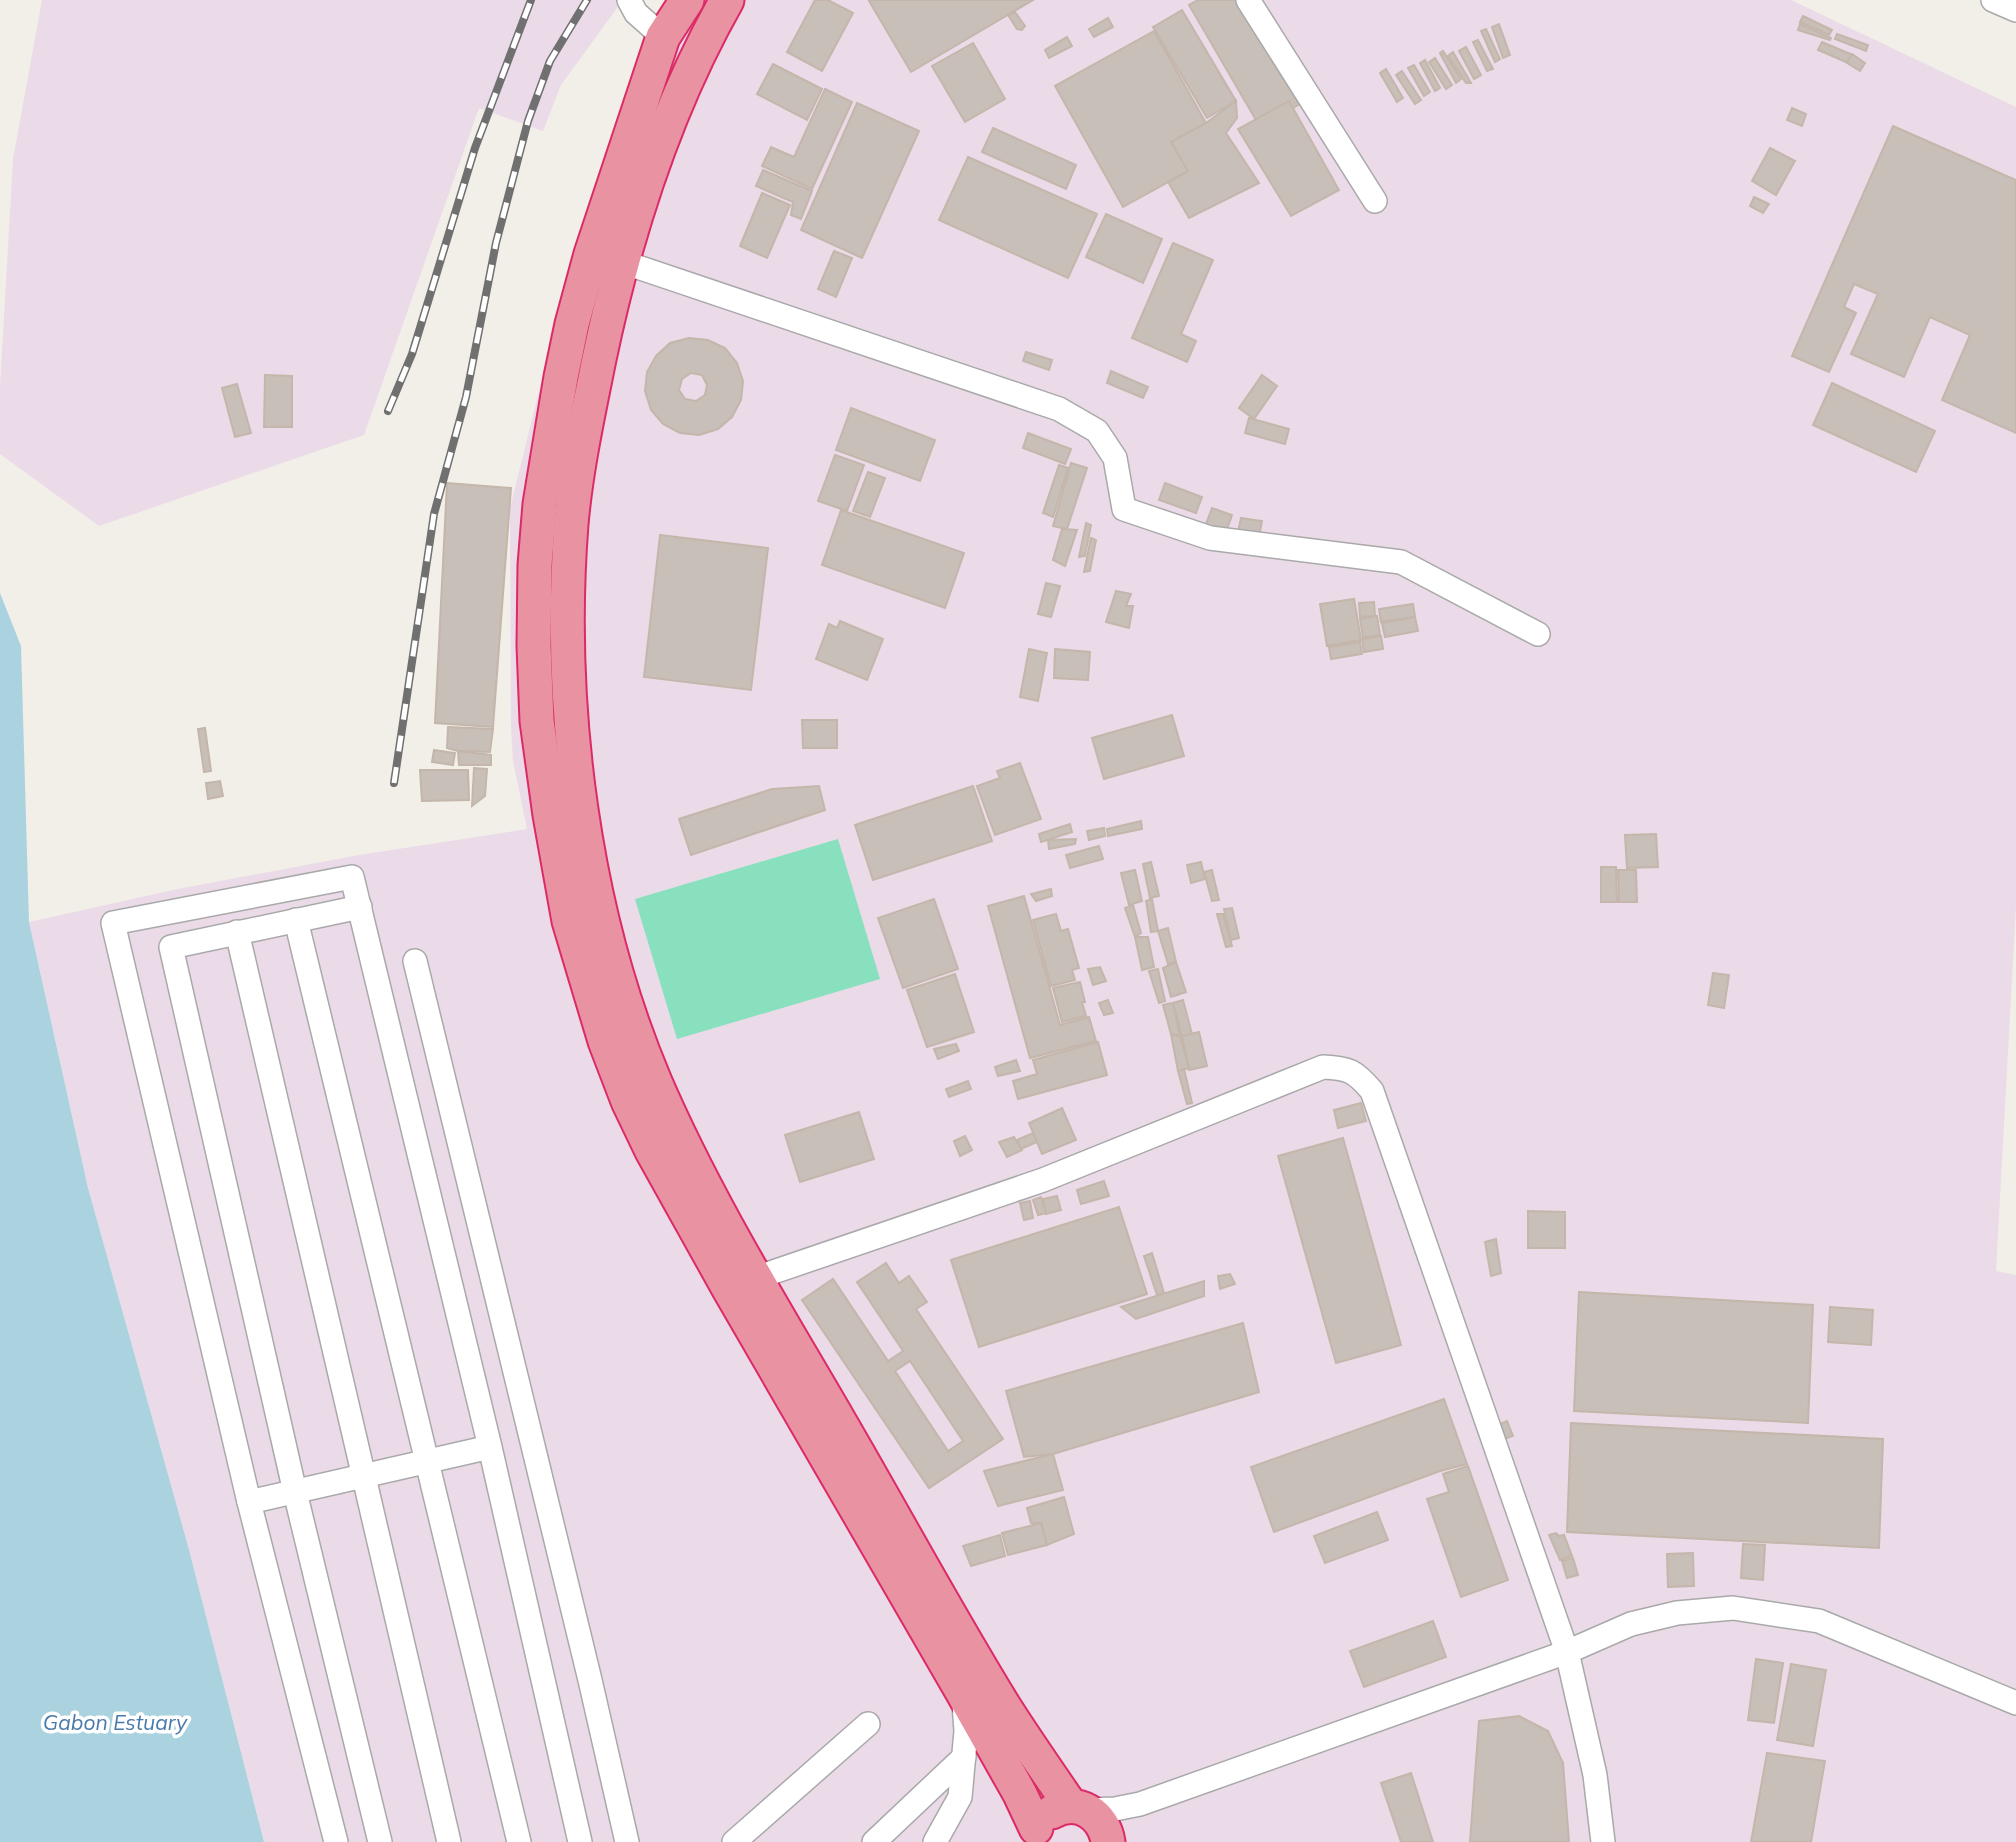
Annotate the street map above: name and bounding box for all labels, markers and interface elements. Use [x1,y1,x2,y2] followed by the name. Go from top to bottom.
[43,1709,188,1735] water label: Gabon Estuary

